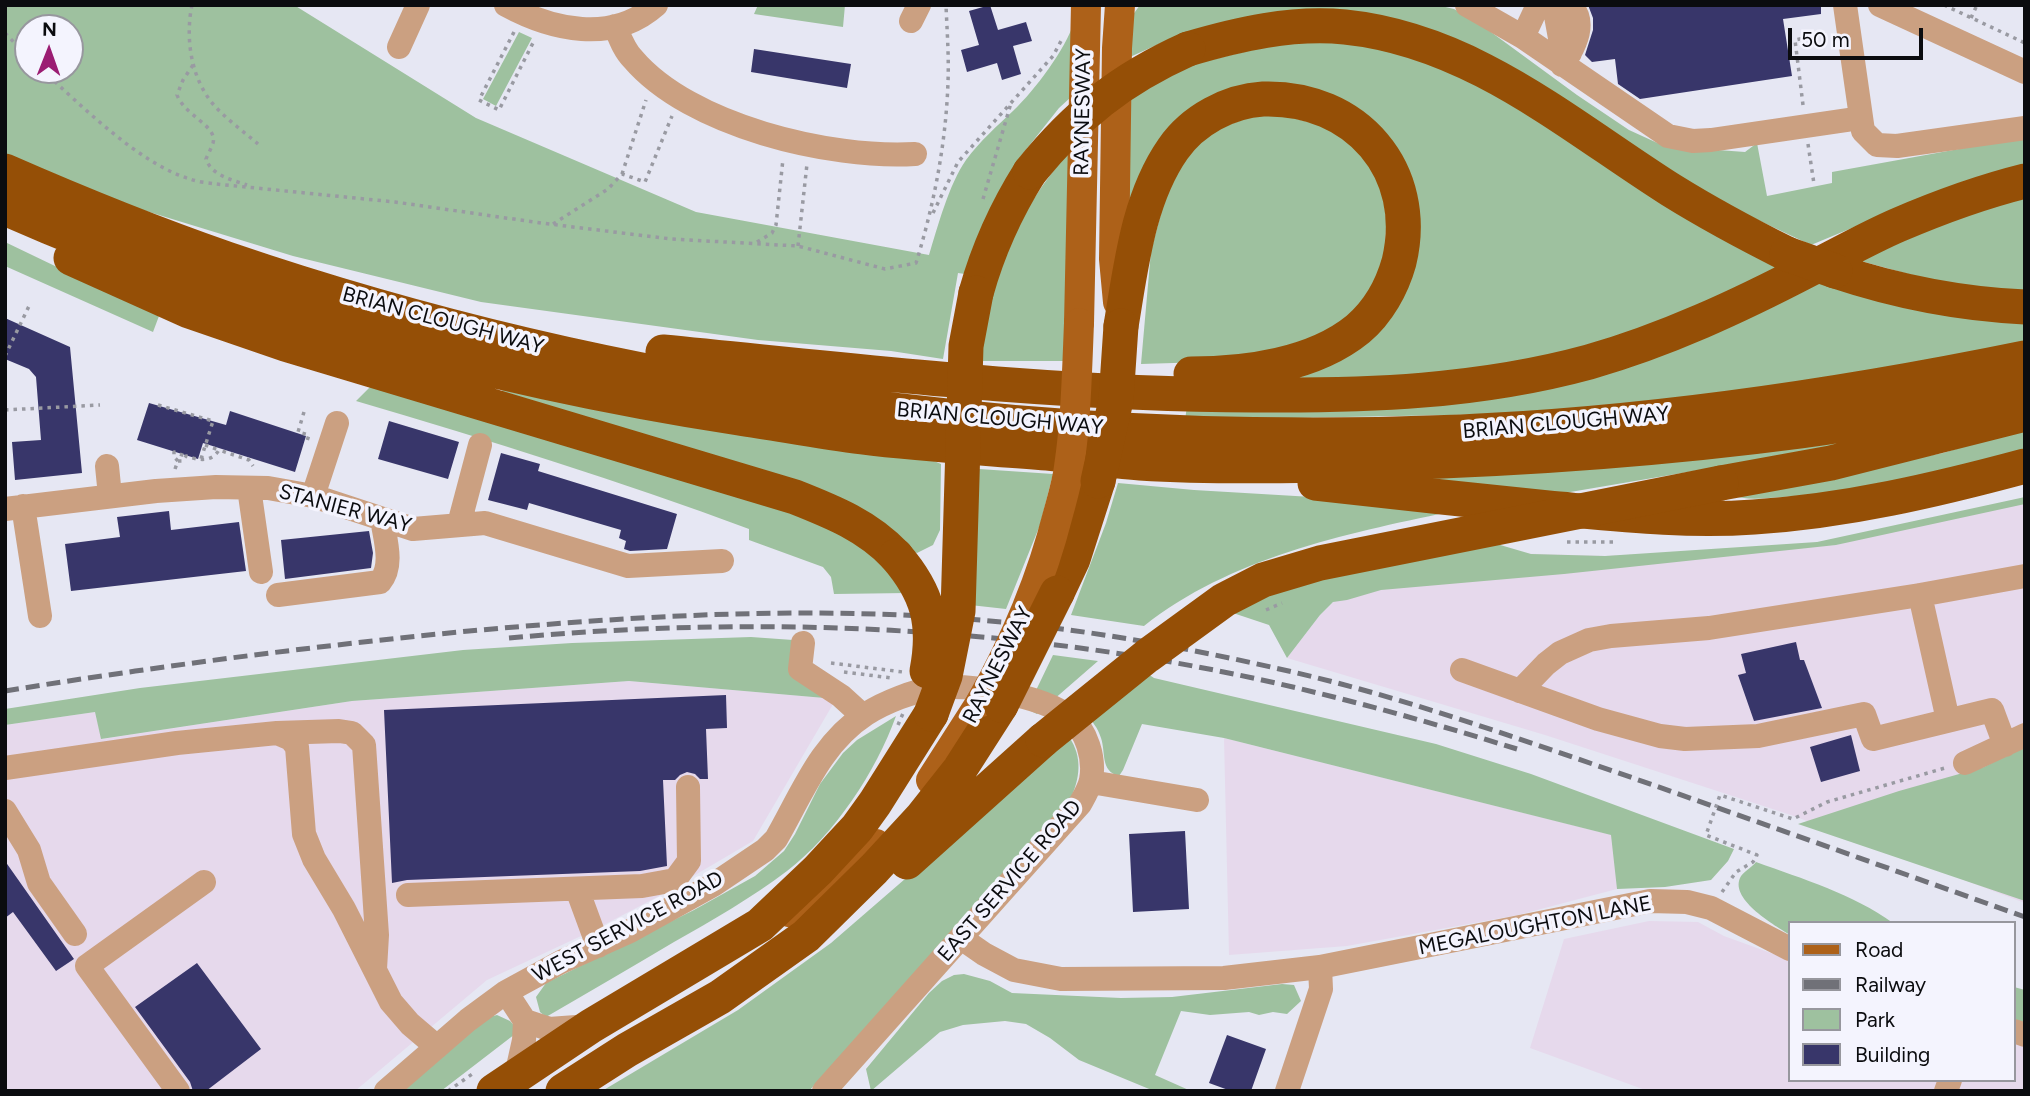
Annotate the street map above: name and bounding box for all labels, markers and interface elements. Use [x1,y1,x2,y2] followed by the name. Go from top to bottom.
[14,14,84,84] north arrow
[1792,14,1927,58] scale bar
[42,18,57,41] text: N
[1801,27,1850,52] text: 50 m
[1069,48,1097,176] street label: RAYNESWAY
[340,282,546,360] street label: BRIAN CLOUGH WAY
[896,397,1104,441] street label: BRIAN CLOUGH WAY
[1462,401,1670,445] street label: BRIAN CLOUGH WAY
[276,479,414,539] street label: STANIER WAY
[958,602,1038,728] street label: RAYNESWAY
[933,795,1087,967] street label: EAST SERVICE ROAD
[529,866,727,988] street label: WEST SERVICE ROAD
[1416,891,1654,961] street label: MEGALOUGHTON LANE
[1788,921,2016,1082] legend
[1855,937,1903,962] text: Road
[1855,972,1926,997] text: Railway
[1855,1007,1895,1032] text: Park
[1855,1042,1930,1067] text: Building

